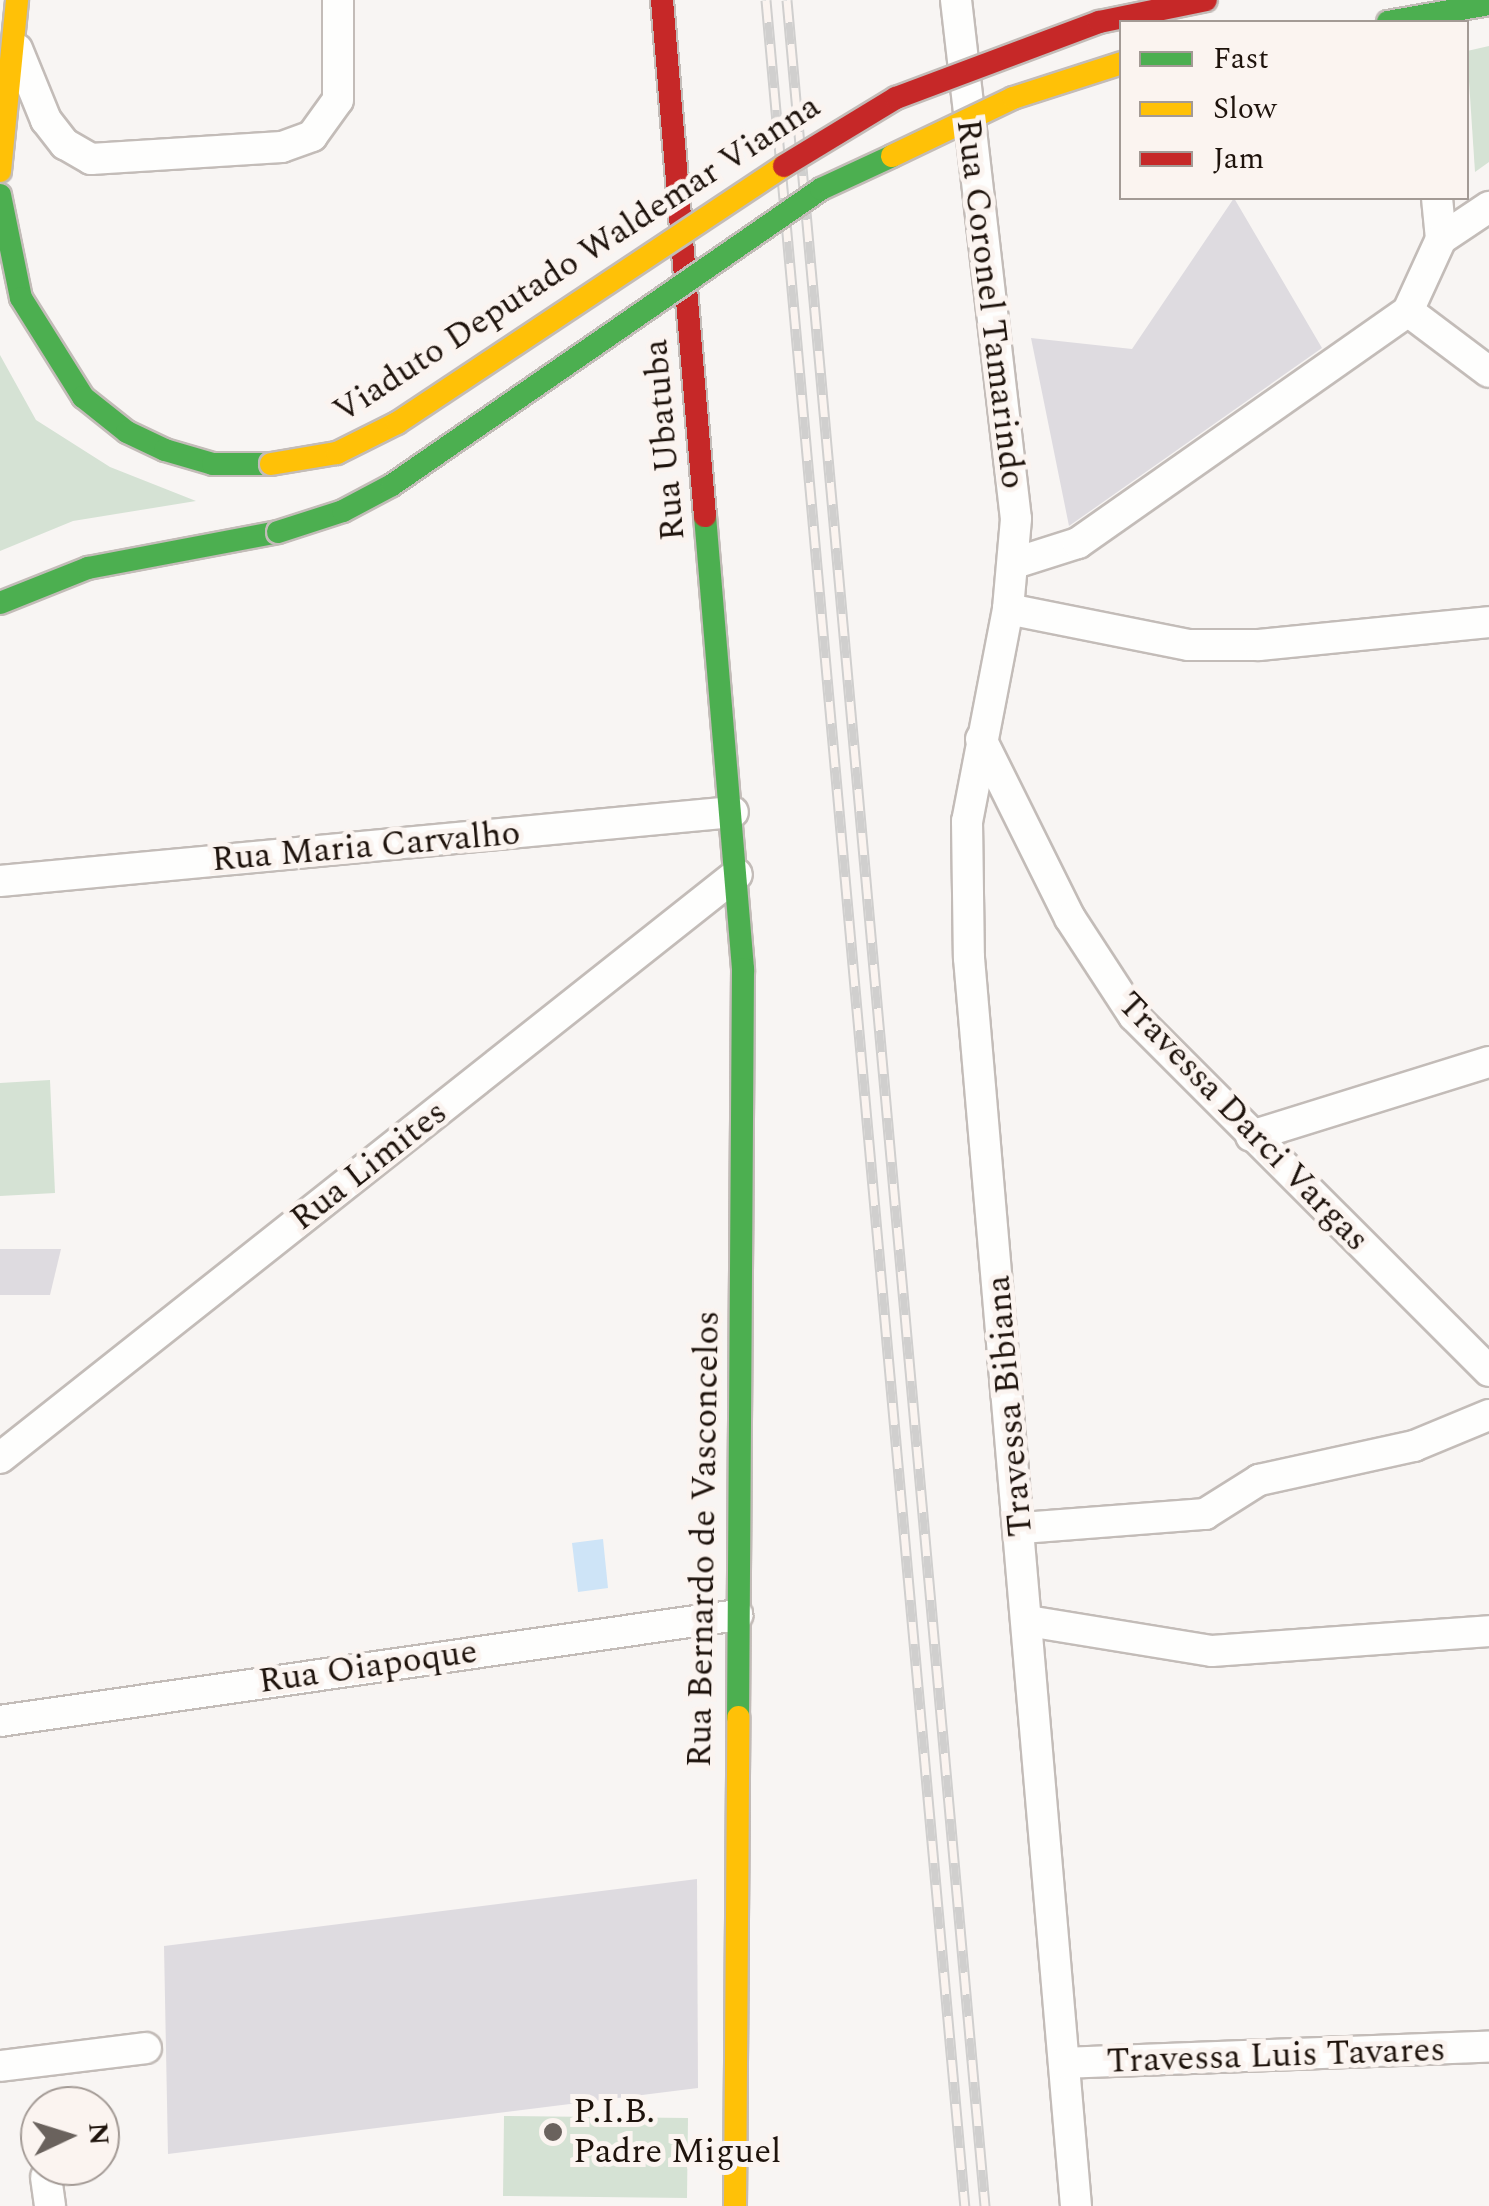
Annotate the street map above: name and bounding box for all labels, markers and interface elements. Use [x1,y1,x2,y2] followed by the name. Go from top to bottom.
[1119,20,1469,200] legend
[1213,36,1269,82] text: Fast
[326,86,828,432] street label: Viaduto Deputado Waldemar Vianna
[1213,86,1277,132] text: Slow
[946,117,1034,491] street label: Rua Coronel Tamarindo
[1213,136,1264,182] text: Jam
[635,338,695,542] street label: Rua Ubatuba
[210,813,522,881] street label: Rua Maria Carvalho
[1108,984,1378,1260] street label: Travessa Darci Vargas
[282,1092,456,1240] street label: Rua Limites
[978,1273,1042,1539] street label: Travessa Bibiana
[679,1310,729,1768] street label: Rua Bernardo de Vasconcelos
[256,1631,480,1703] street label: Rua Oiapoque
[1106,2029,1446,2083] street label: Travessa Luis Tavares
[20,2086,120,2186] north arrow
[573,2091,781,2173] place label: P.I.B. Padre Miguel
[76,2121,121,2147] text: N
[542,2121,564,2143] marker: P.I.B. Padre Miguel

